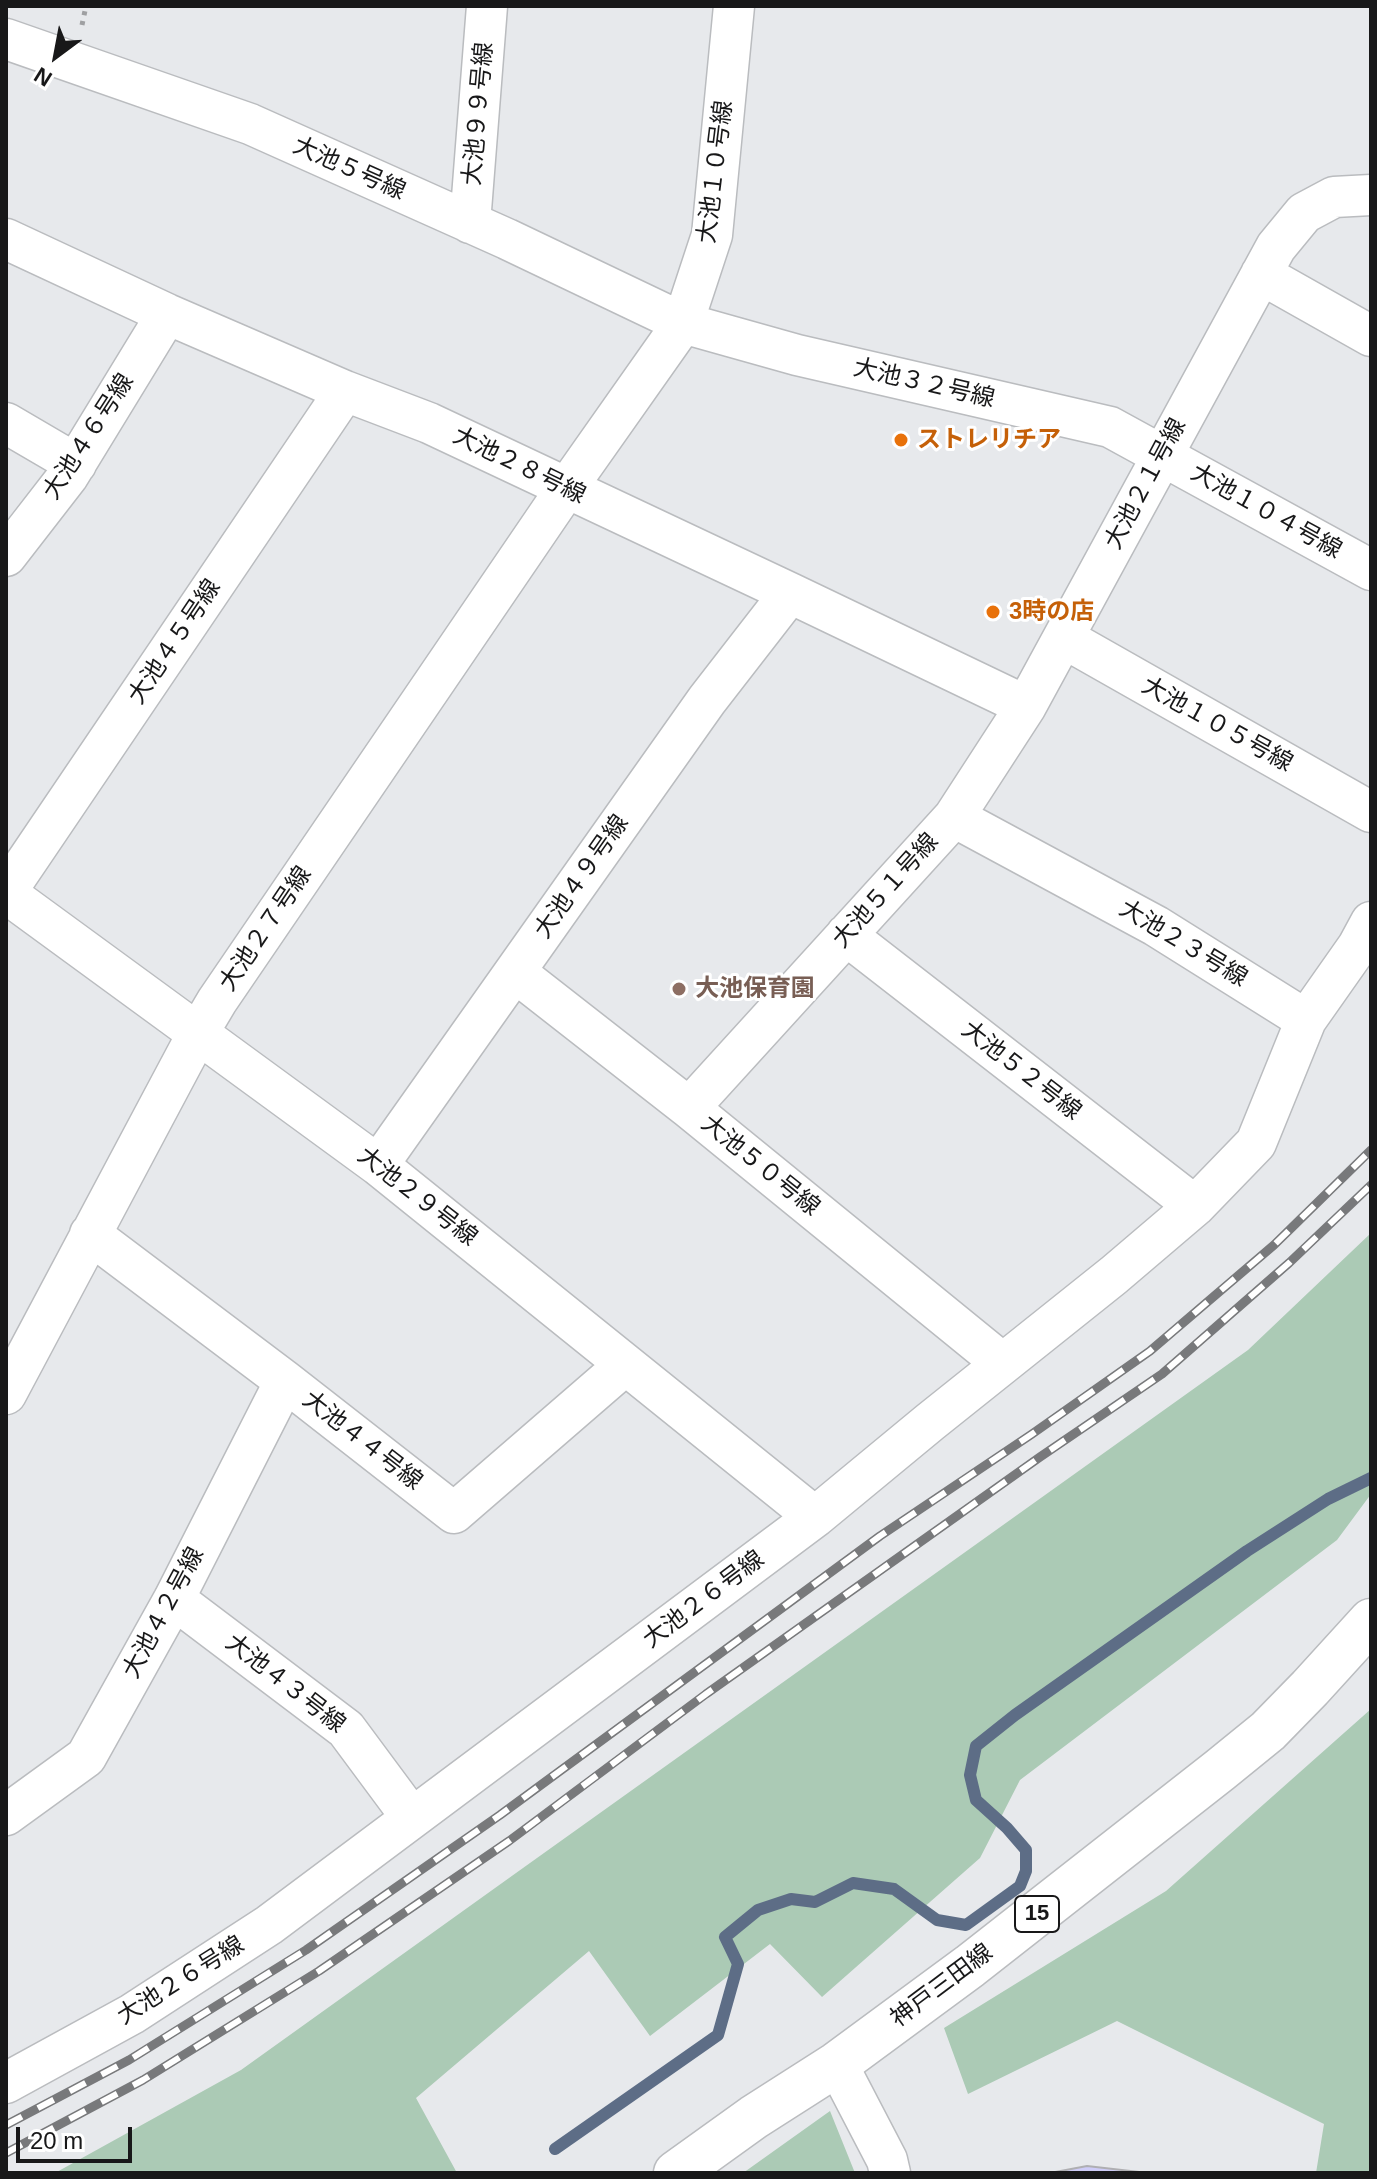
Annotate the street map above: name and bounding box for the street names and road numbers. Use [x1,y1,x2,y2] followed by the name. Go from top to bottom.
[458,41,500,187] street label: 大池９９号線
[693,99,739,245] street label: 大池１０号線
[288,131,410,207] street label: 大池５号線
[851,354,997,414] street label: 大池３２号線
[38,369,140,505] street label: 大池４６号線
[1099,414,1193,554] street label: 大池２１号線
[448,421,590,511] street label: 大池２８号線
[1186,459,1346,565] street label: 大池１０４号線
[123,574,227,710] street label: 大池４５号線
[1137,672,1297,778] street label: 大池１０５号線
[529,810,635,944] street label: 大池４９号線
[827,828,945,954] street label: 大池５１号線
[214,861,318,997] street label: 大池２７号線
[1114,895,1252,993] street label: 大池２３号線
[955,1015,1087,1127] street label: 大池５２号線
[695,1109,825,1223] street label: 大池５０号線
[351,1141,483,1253] street label: 大池２９号線
[296,1385,428,1497] street label: 大池４４号線
[117,1543,211,1683] street label: 大池４２号線
[638,1545,770,1655] street label: 大池２６号線
[219,1628,351,1740] street label: 大池４３号線
[1015,1896,1059,1932] road number: 15
[112,1931,250,2031] street label: 大池２６号線
[885,1938,999,2034] street label: 神戸三田線

